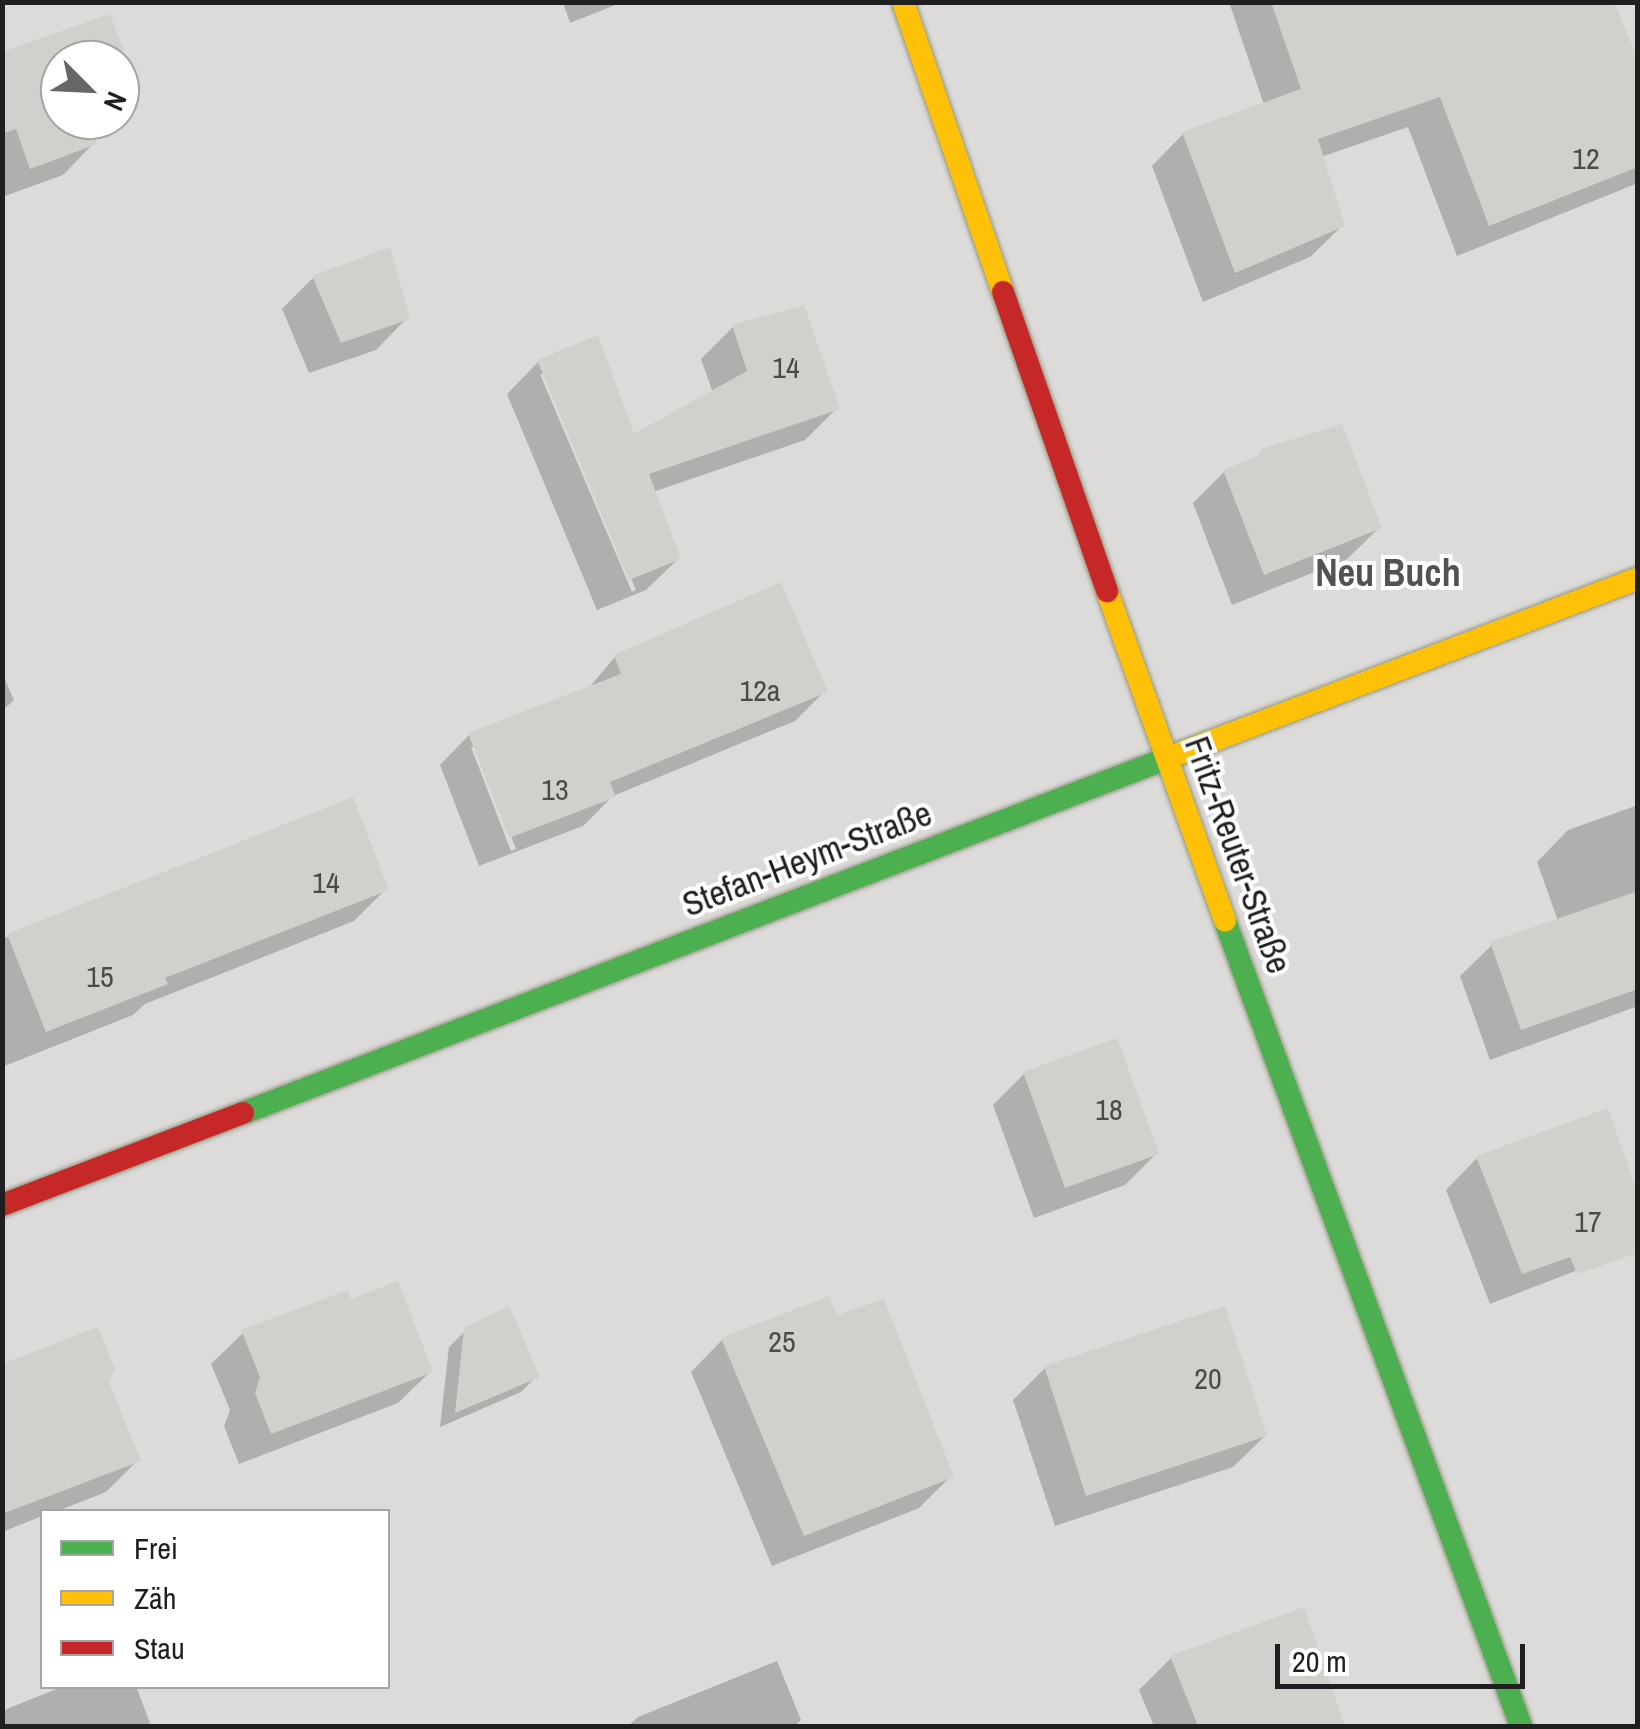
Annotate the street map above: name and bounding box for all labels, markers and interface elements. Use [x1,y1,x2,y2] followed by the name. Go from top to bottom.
[40,40,140,140] north arrow
[95,86,136,117] text: N
[1572,140,1600,176] house number: 12
[772,349,800,385] house number: 14
[1315,550,1461,596] district label: Neu Buch
[739,672,781,708] house number: 12a
[1176,731,1300,979] street label: Fritz-Reuter-Straße
[541,771,569,807] house number: 13
[677,792,937,926] street label: Stefan-Heym-Straße
[312,864,340,900] house number: 14
[86,958,114,994] house number: 15
[1095,1091,1123,1127] house number: 18
[1574,1203,1602,1239] house number: 17
[768,1323,796,1359] house number: 25
[1194,1360,1222,1396] house number: 20
[40,1509,390,1689] legend
[134,1528,178,1568] text: Frei
[134,1578,176,1618] text: Zäh
[1280,1624,1530,1686] scale bar
[134,1628,185,1668] text: Stau
[1292,1641,1347,1681] text: 20 m

